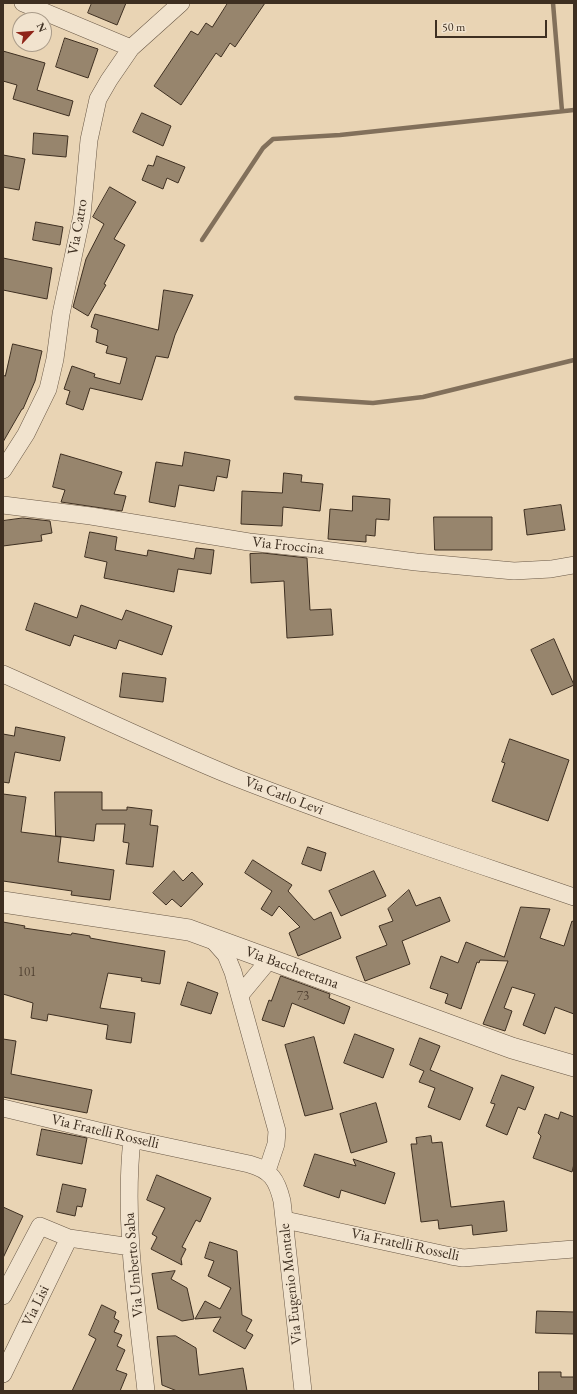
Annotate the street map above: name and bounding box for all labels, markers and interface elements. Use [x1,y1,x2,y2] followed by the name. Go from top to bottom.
[12,12,52,52] north arrow
[437,12,549,38] scale bar
[442,19,465,35] text: 50 m
[34,20,50,34] text: N
[64,198,92,256] street label: Via Catro
[251,533,325,559] street label: Via Froccina
[242,773,326,819] street label: Via Carlo Levi
[243,943,341,993] street label: Via Baccheretana
[18,964,36,980] house number: 101
[297,988,309,1004] house number: 73
[49,1111,161,1153] street label: Via Fratelli Rosselli
[120,1212,148,1318] street label: Via Umberto Saba
[276,1222,306,1346] street label: Via Eugenio Montale
[349,1225,461,1265] street label: Via Fratelli Rosselli
[18,1283,54,1329] street label: Via Lisi

